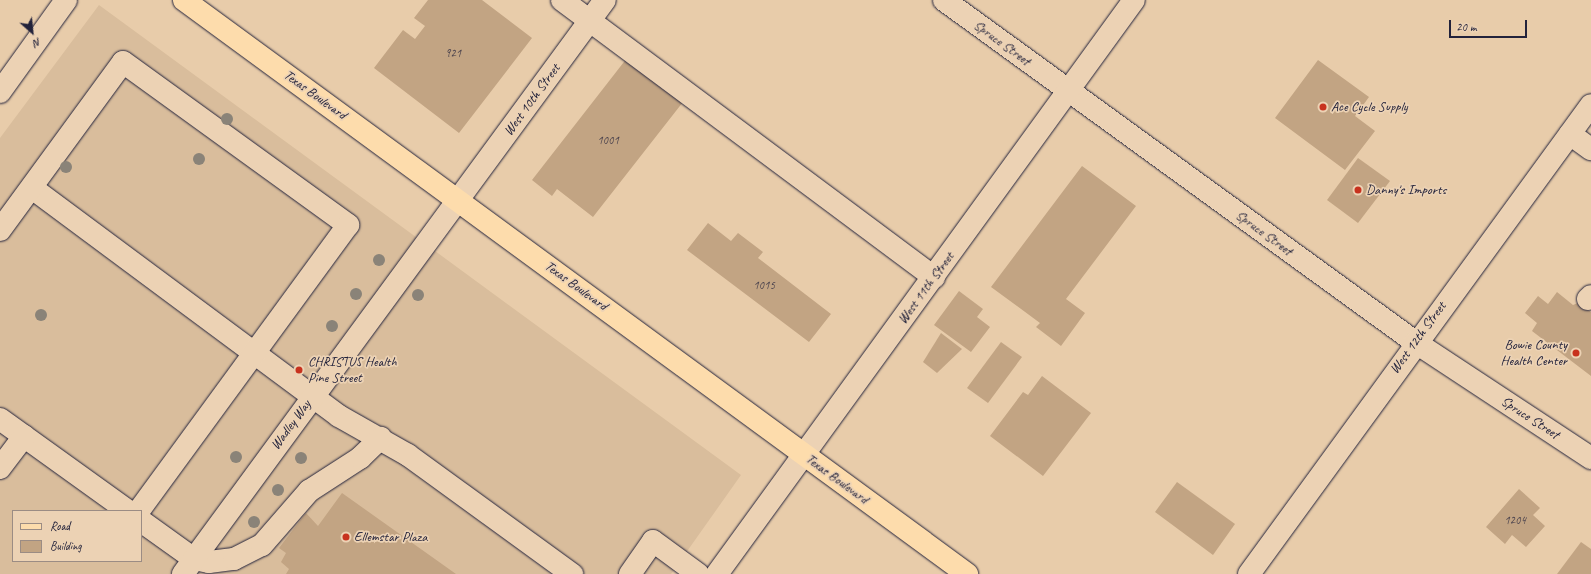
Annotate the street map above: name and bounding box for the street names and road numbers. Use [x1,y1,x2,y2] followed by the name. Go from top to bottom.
[970,17,1034,69] street label: Spruce Street
[500,61,564,139] street label: West 10th Street
[280,66,350,124] street label: Texas Boulevard
[1232,207,1296,259] street label: Spruce Street
[894,249,958,327] street label: West 11th Street
[541,257,611,315] street label: Texas Boulevard
[1386,299,1450,377] street label: West 12th Street
[1498,393,1562,443] street label: Spruce Street
[267,397,315,453] street label: Wadley Way
[802,450,872,508] street label: Texas Boulevard

